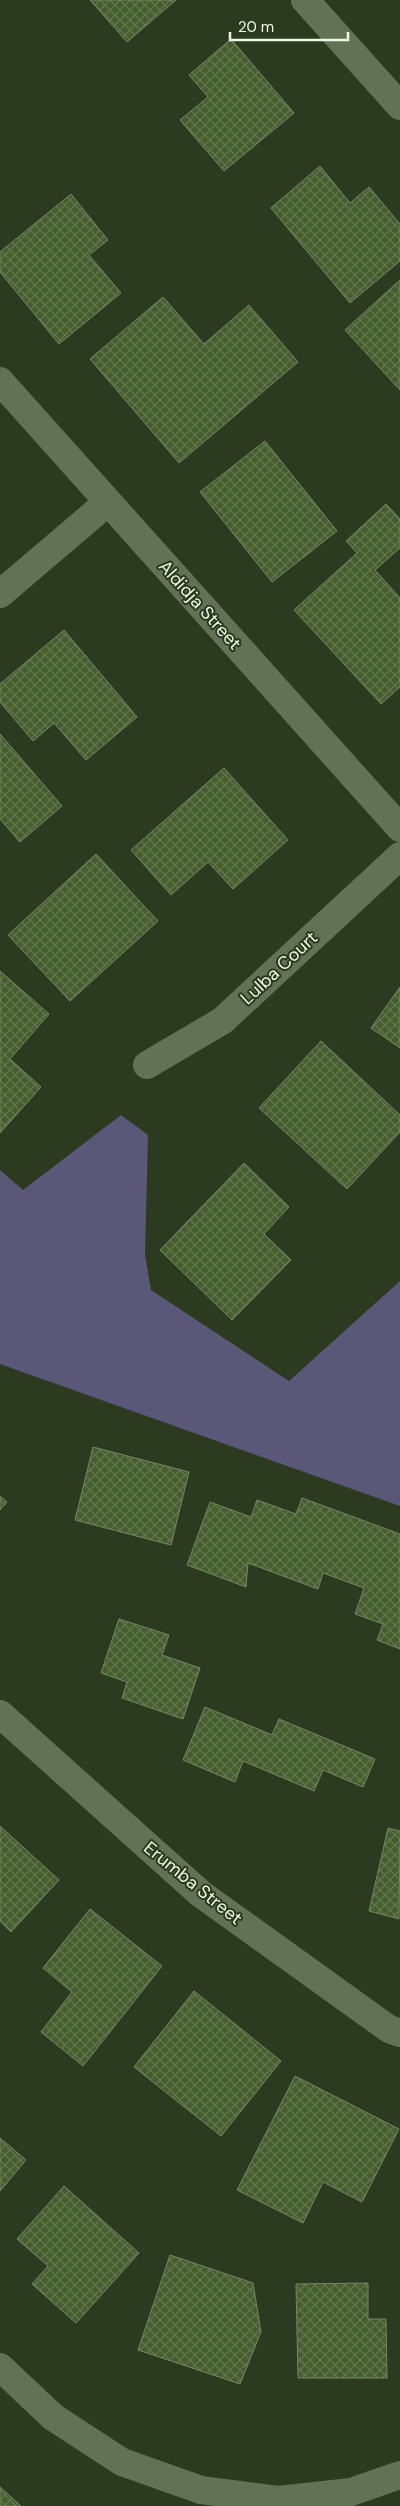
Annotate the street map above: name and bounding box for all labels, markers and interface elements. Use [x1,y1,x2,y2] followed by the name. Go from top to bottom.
[230,10,348,42] scale bar
[238,17,274,37] text: 20 m
[153,555,247,655] street label: Aldidja Street
[235,926,323,1010] street label: Lulba Court
[139,1836,247,1930] street label: Erumba Street

